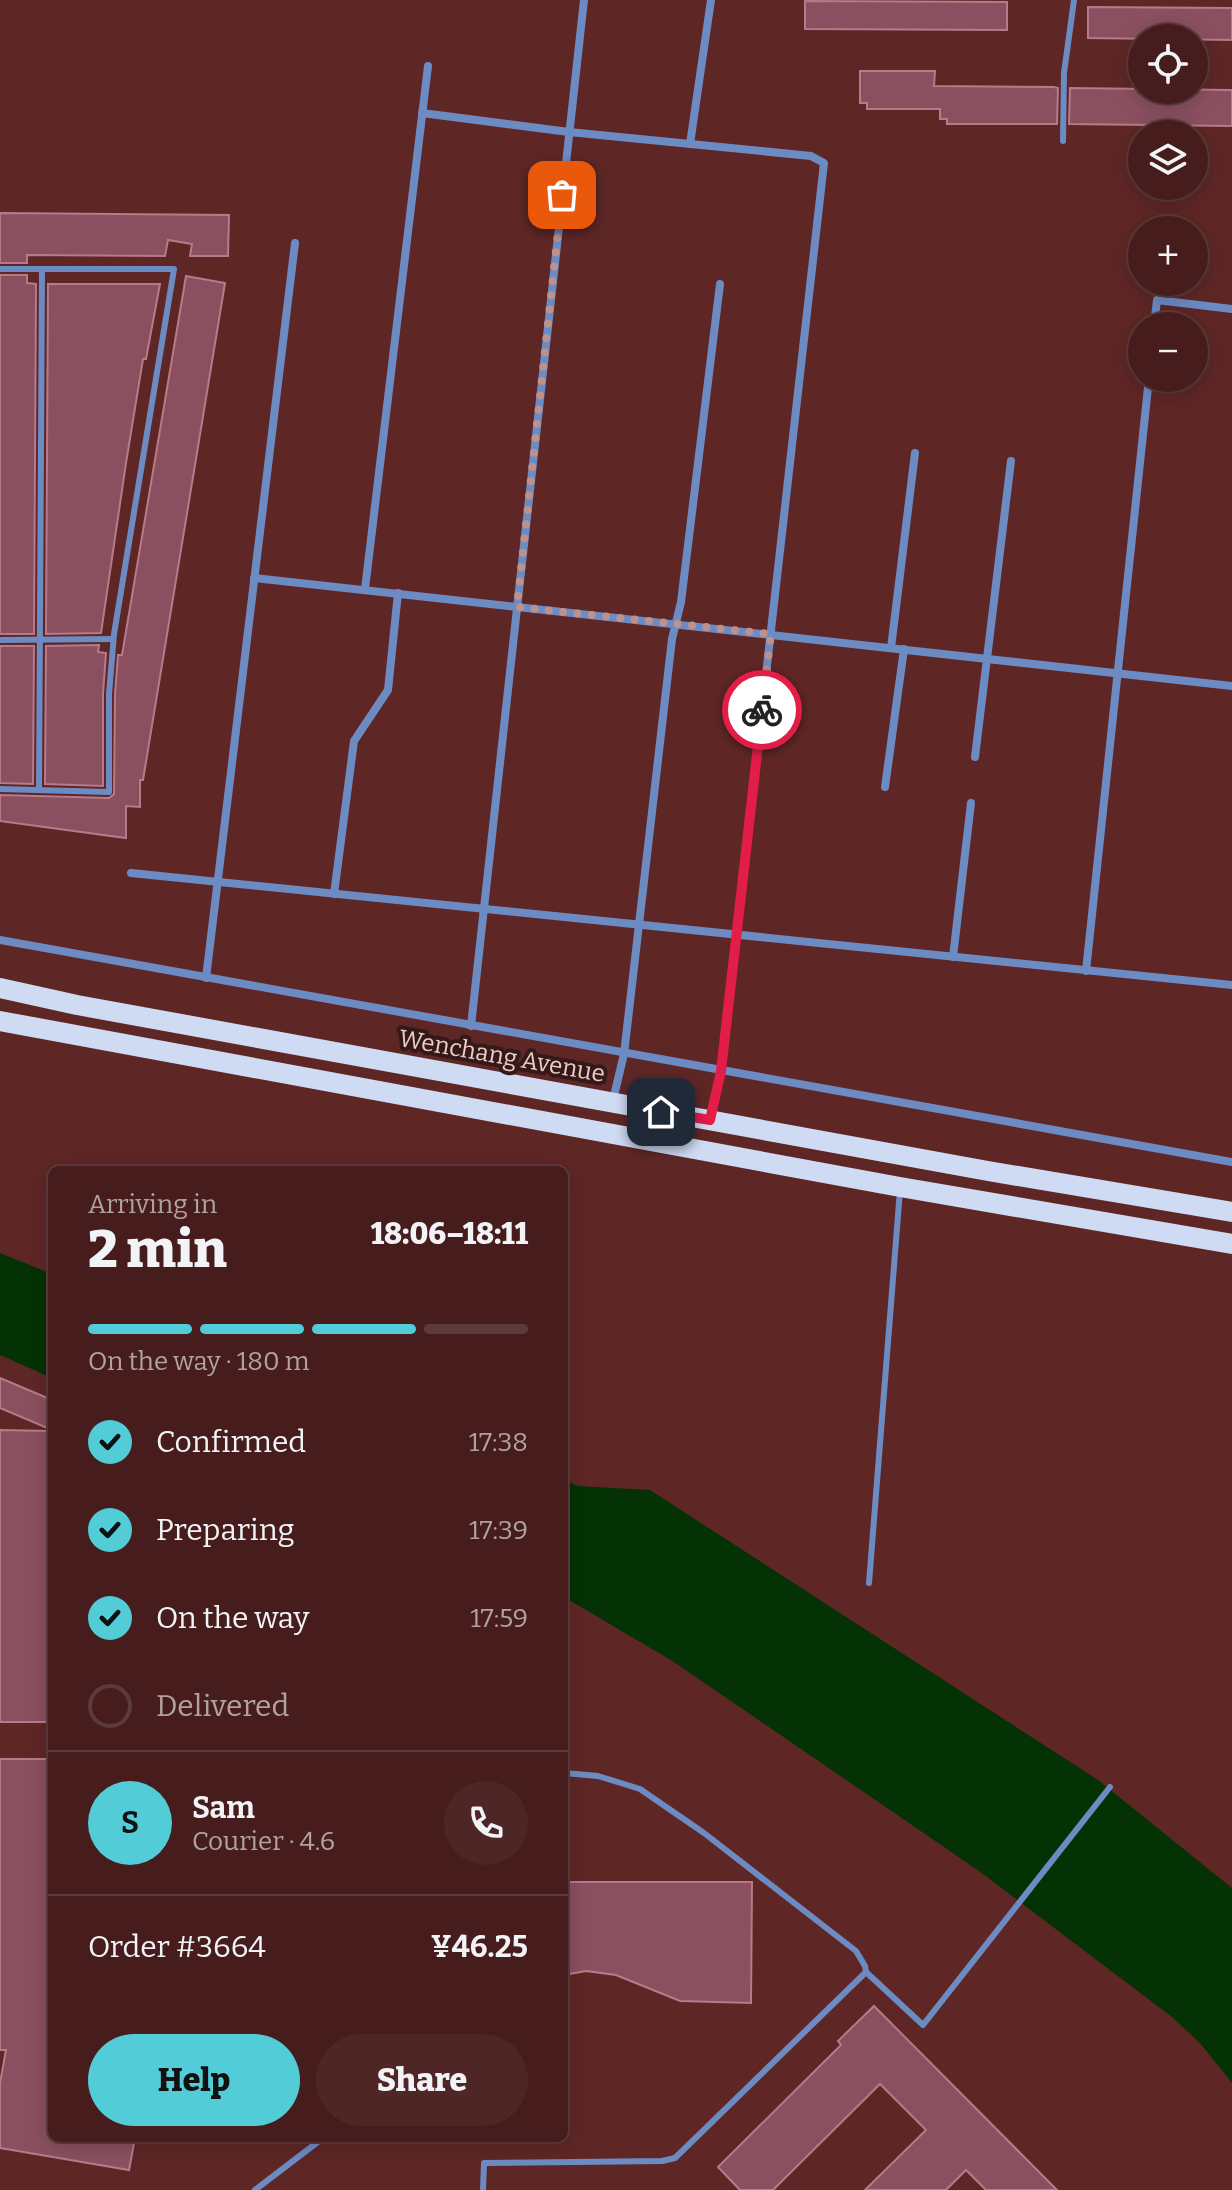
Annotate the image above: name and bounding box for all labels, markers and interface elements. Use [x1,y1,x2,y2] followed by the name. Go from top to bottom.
[1128,24,1208,392] map controls
[1128,24,1208,104] button: locate
[1128,120,1208,200] button: layers
[528,161,596,229] pin
[540,173,584,217] icon: bag
[1128,216,1208,296] button: +
[1128,312,1208,392] button: −
[722,670,802,750] courier
[740,688,784,732] icon: bike
[397,1024,607,1088] street label: Wenchang Avenue
[627,1078,695,1146] pin
[639,1090,683,1134] icon: home
[88,1189,217,1220] text: Arriving in
[371,1216,528,1252] text: 18:06–18:11
[88,1218,227,1281] text: 2 min
[88,1346,310,1377] text: On the way · 180 m
[88,1420,132,1464] icon: check
[156,1424,306,1460] text: Confirmed
[469,1427,528,1458] text: 17:38
[88,1508,132,1552] icon: check
[156,1512,294,1548] text: Preparing
[469,1515,528,1546] text: 17:39
[88,1596,132,1640] icon: check
[156,1600,309,1636] text: On the way
[470,1603,528,1634] text: 17:59
[156,1688,289,1724] text: Delivered
[444,1781,528,1865] button: phone
[192,1790,255,1826] text: Sam
[121,1805,139,1841] text: S
[192,1826,335,1857] text: Courier · 4.6
[88,1929,266,1965] text: Order #3664
[431,1929,528,1965] text: ¥46.25
[88,2034,300,2126] button: Help
[316,2034,528,2126] button: Share

